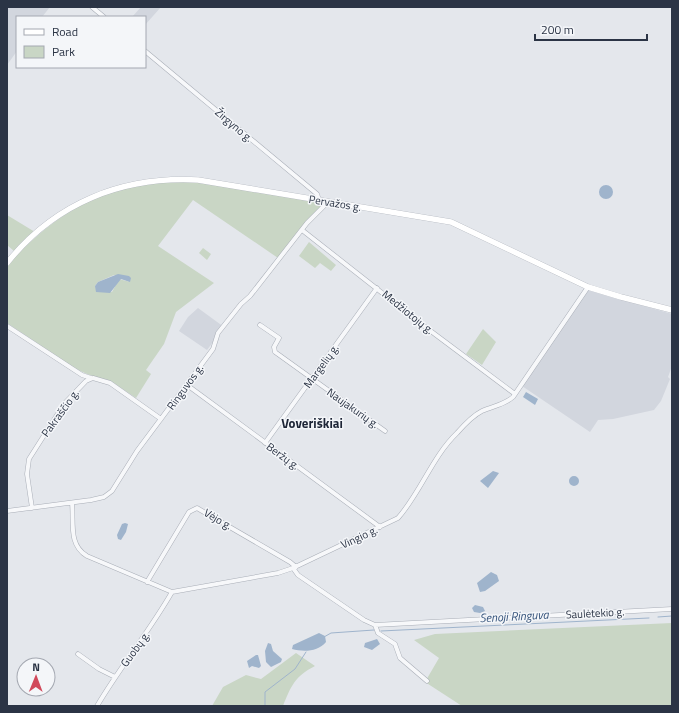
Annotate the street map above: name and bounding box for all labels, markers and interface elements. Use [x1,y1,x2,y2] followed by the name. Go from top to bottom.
[16,16,146,68] legend
[535,16,647,42] scale bar
[541,20,574,39] text: 200 m
[52,22,78,41] text: Road
[52,42,75,61] text: Park
[212,104,256,146] street label: Žirgyno g.
[308,191,362,215] street label: Pervažos g.
[379,286,437,338] street label: Medžiotojų g.
[300,341,342,391] street label: Margelių g.
[163,361,207,413] street label: Ringuvos g.
[324,384,382,432] street label: Naujakurių g.
[37,386,83,440] street label: Pakraščio g.
[281,413,343,433] district label: Voveriškiai
[263,439,303,473] street label: Beržų g.
[201,505,235,533] street label: Vėjo g.
[338,521,380,553] street label: Vingio g.
[565,603,625,623] street label: Saulėtekio g.
[479,605,550,627] water label: Senoji Ringuva
[117,628,153,670] street label: Guobų g.
[16,657,56,697] north arrow
[32,659,40,675] text: N

